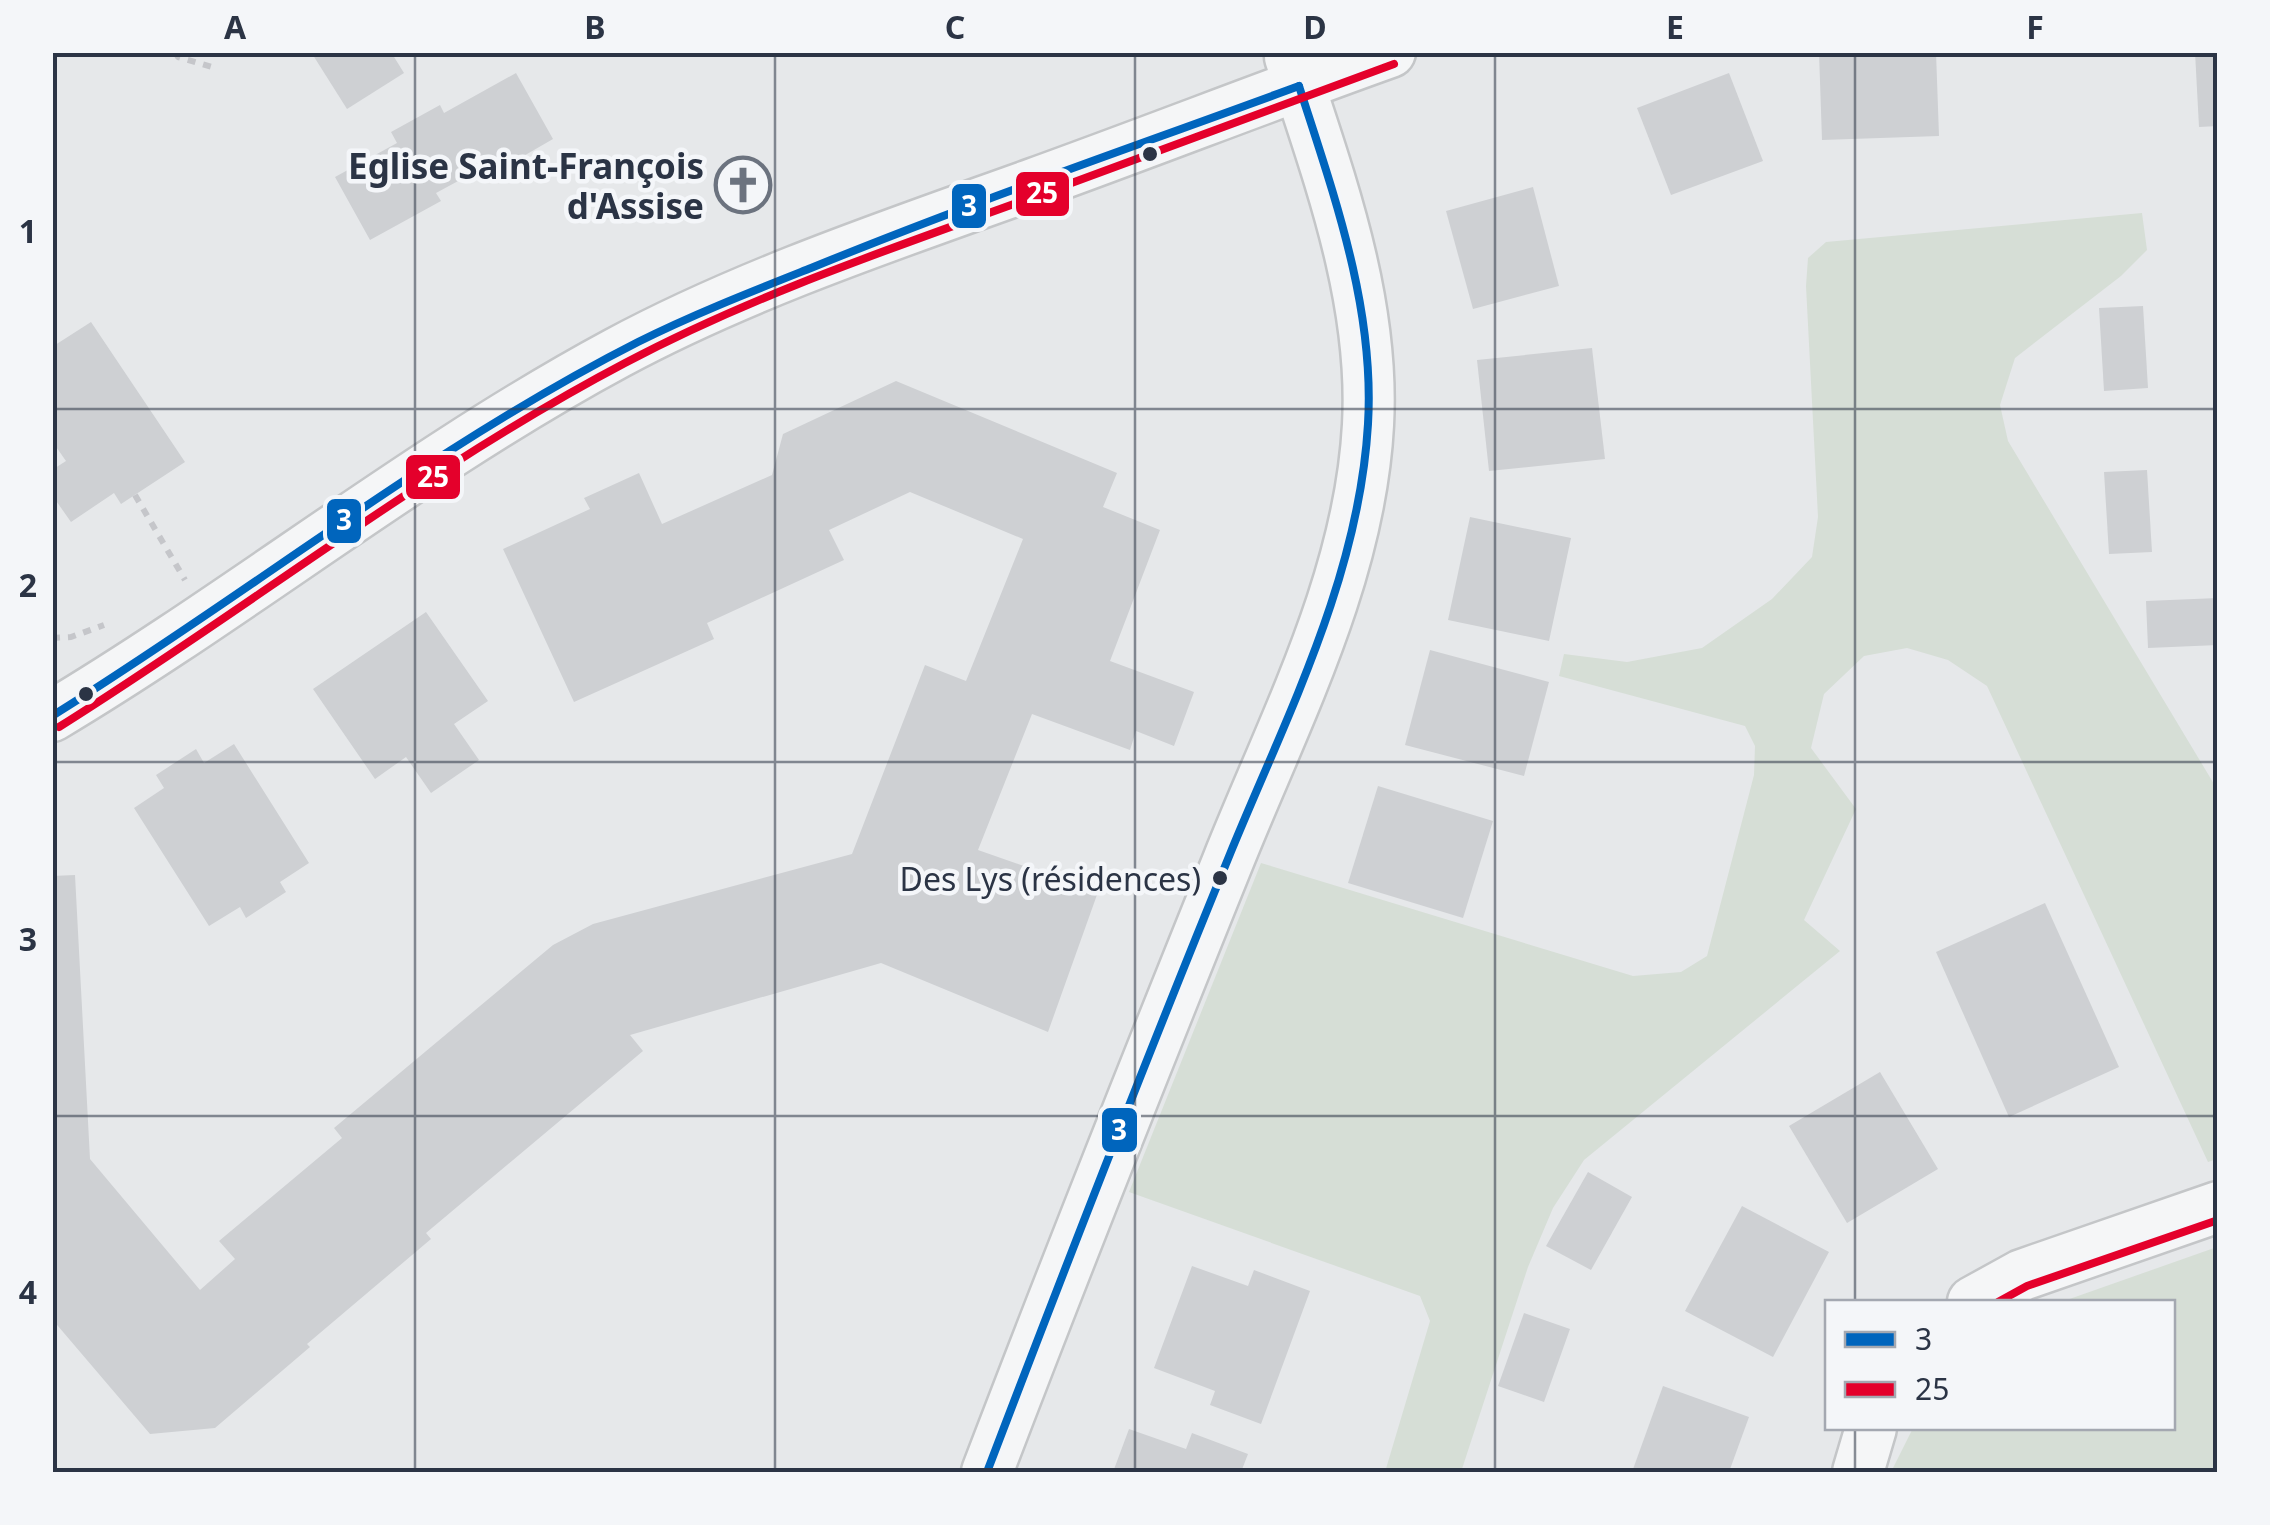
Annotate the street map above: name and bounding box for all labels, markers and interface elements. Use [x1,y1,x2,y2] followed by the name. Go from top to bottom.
[224,5,247,48] text: A
[584,5,606,48] text: B
[945,5,965,48] text: C
[1303,5,1327,48] text: D
[1666,5,1684,48] text: E
[2026,5,2044,48] text: F
[348,142,704,229] place label: Eglise Saint-François d'Assise
[1140,144,1160,164] unlabelled marker
[713,155,773,215] church icon: Eglise Saint-François d'Assise
[1014,170,1071,218] line badge: 25
[1026,173,1058,211] text: 25
[950,182,988,230] line badge: 3
[961,186,977,224] text: 3
[19,209,37,252] text: 1
[404,453,462,501] line badge: 25
[417,457,449,495] text: 25
[325,497,363,545] line badge: 3
[336,500,352,538] text: 3
[19,563,37,606] text: 2
[76,684,96,704] unlabelled marker
[900,857,1201,900] place label: Des Lys (résidences)
[1210,868,1230,888] marker: Des Lys (résidences)
[19,917,37,960] text: 3
[1100,1106,1139,1154] line badge: 3
[1111,1110,1127,1148] text: 3
[19,1270,37,1313] text: 4
[1825,1300,2175,1430] legend
[1915,1318,1932,1359] text: 3
[1915,1368,1949,1409] text: 25

